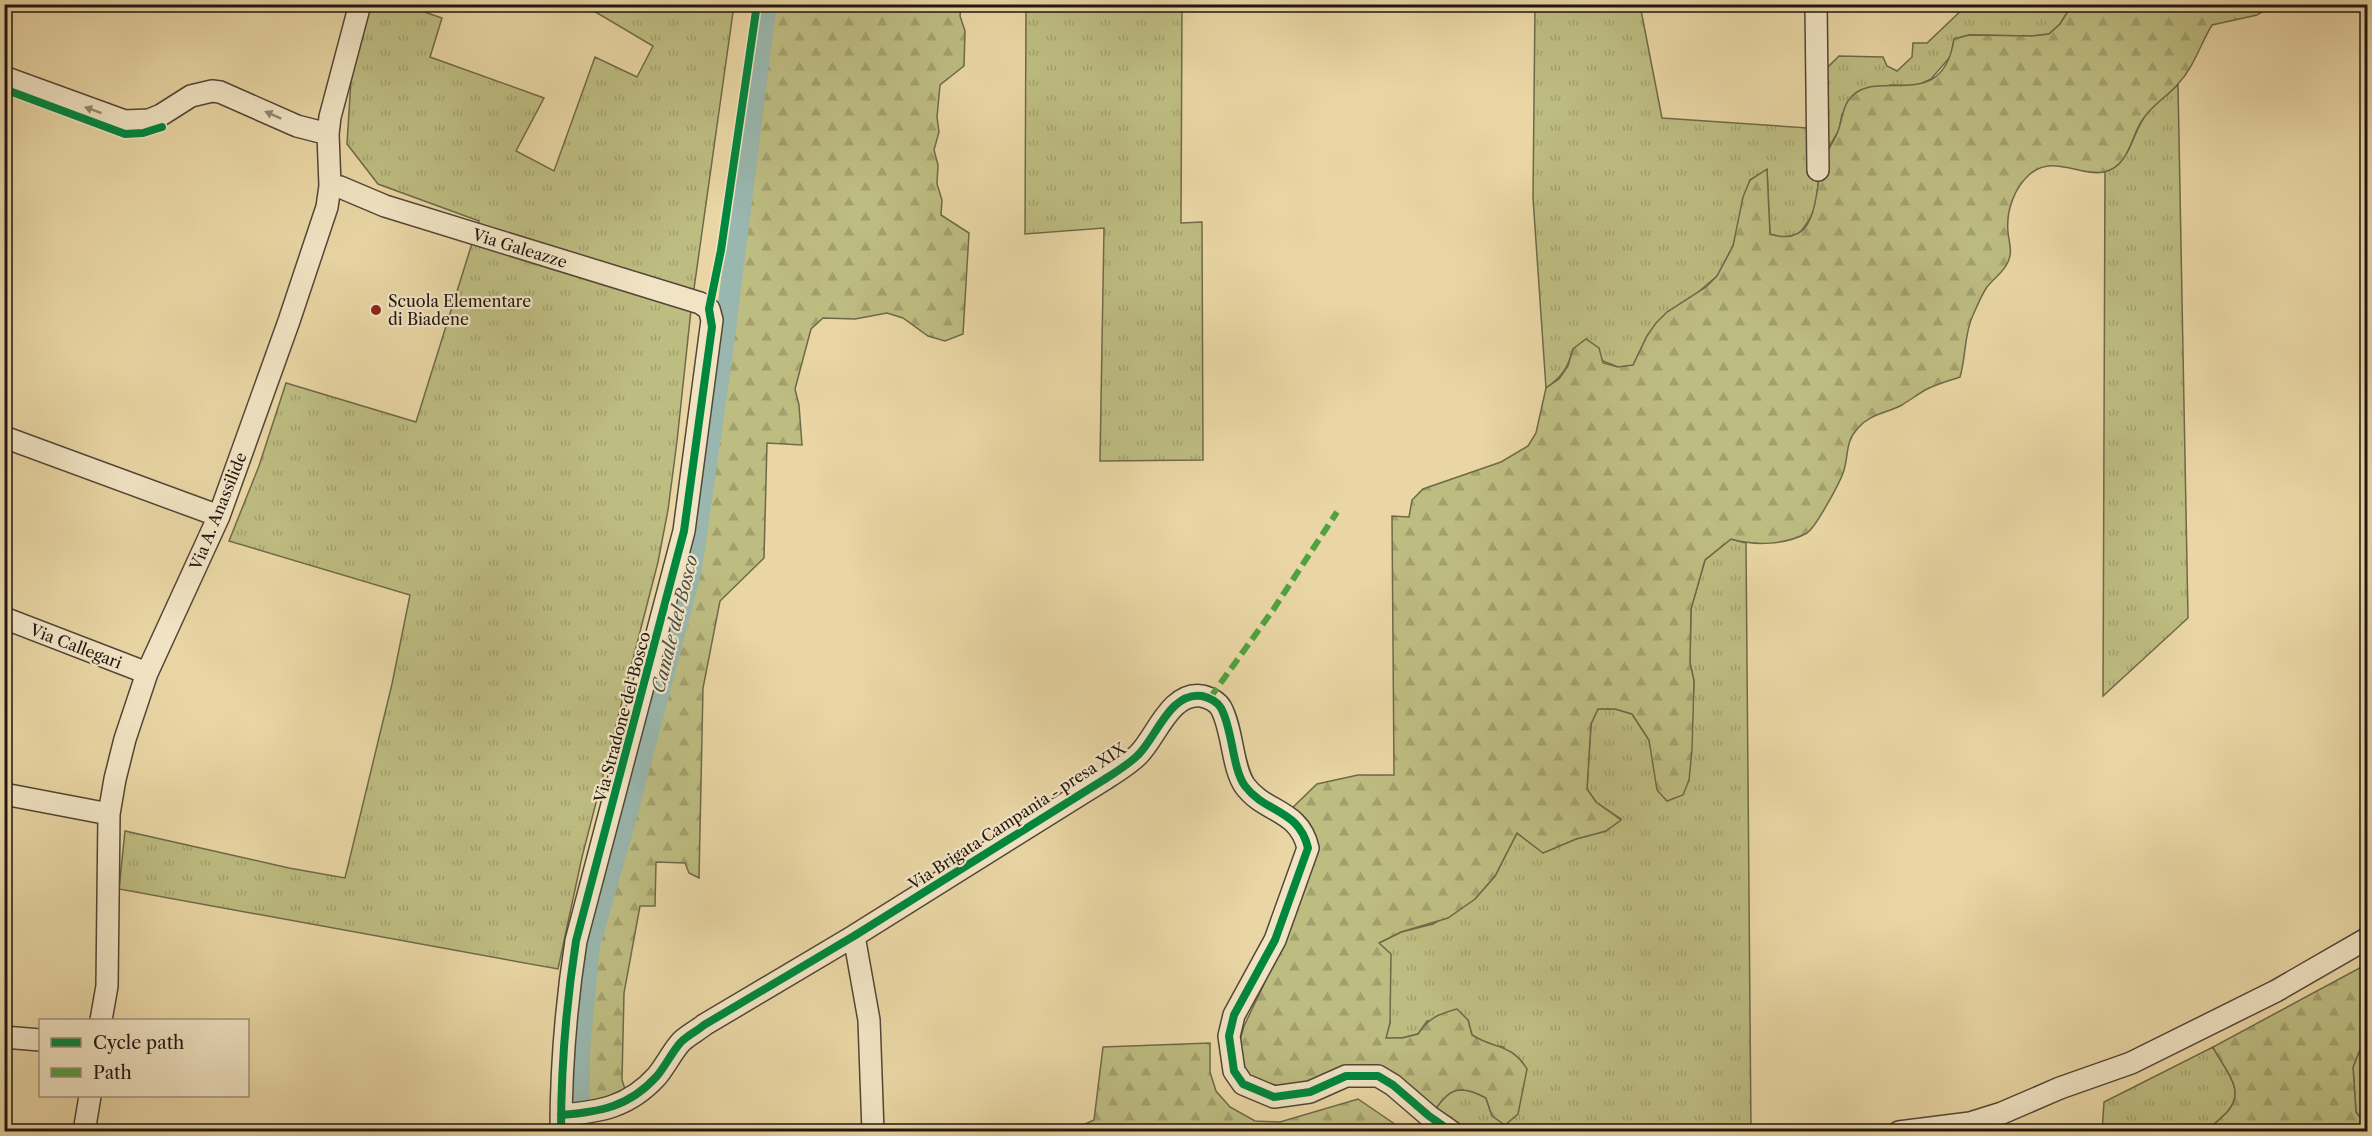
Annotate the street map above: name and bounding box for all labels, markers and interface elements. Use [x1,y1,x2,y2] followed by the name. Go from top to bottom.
[84,104,102,114] one-way arrow
[264,110,282,120] one-way arrow
[469,224,570,272] street label: Via Galeazze
[388,291,531,329] place label: Scuola Elementare di Biadene
[369,303,383,317] marker: Scuola Elementare di Biadene
[185,449,251,574] street label: Via A. Anassilide
[647,553,703,695] water label: Canale del Bosco
[26,619,125,673] street label: Via Callegari
[589,629,654,806] street label: Via Stradone del Bosco
[904,738,1130,894] street label: Via Brigata Campania - presa XIX
[39,1019,249,1097] legend
[93,1032,184,1054] text: Cycle path
[93,1062,132,1084] text: Path

